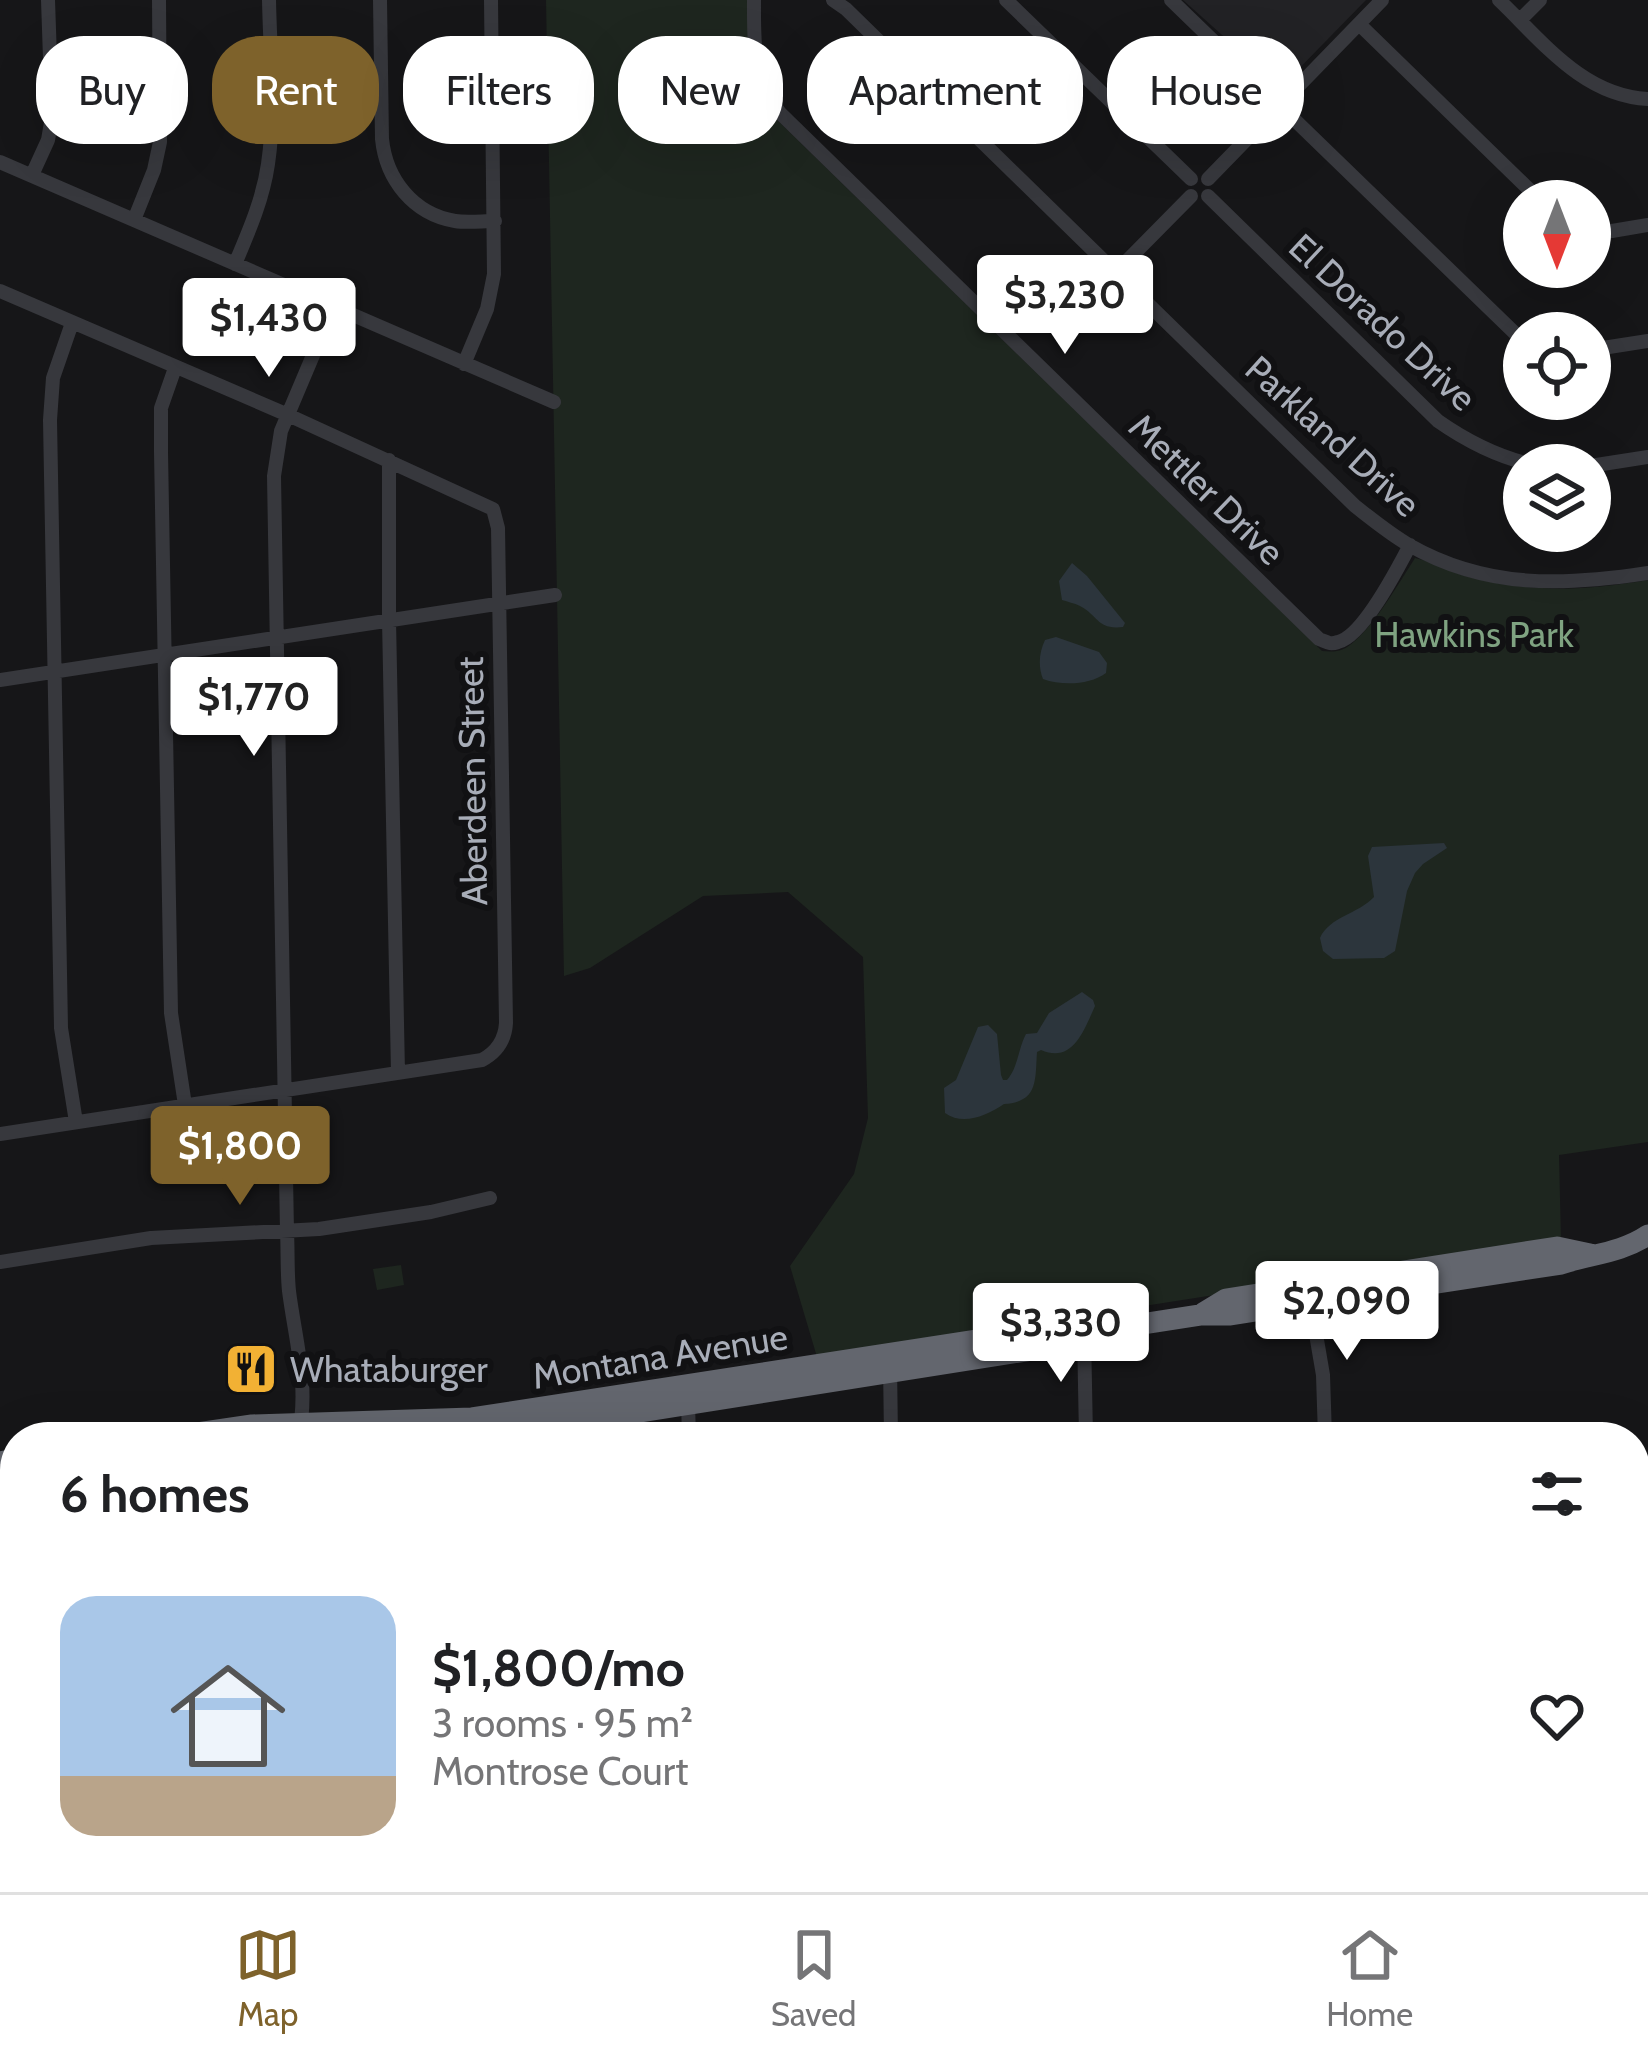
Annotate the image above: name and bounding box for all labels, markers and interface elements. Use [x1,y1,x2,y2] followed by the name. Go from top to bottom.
[36,36,188,144] chip: Buy
[212,36,379,144] chip: Rent
[403,36,594,144] chip: Filters
[618,36,783,144] chip: New
[807,36,1083,144] chip: Apartment
[1107,36,1304,144] chip: House
[1503,180,1611,288] north arrow
[1503,180,1611,552] map controls
[1280,224,1486,420] street label: El Dorado Drive
[967,255,1163,357] pin: $3,230
[1004,270,1126,318] text: $3,230
[171,278,367,380] pin: $1,430
[210,293,328,341] text: $1,430
[1503,312,1611,420] button: locate
[1237,346,1429,526] street label: Parkland Drive
[1120,404,1294,574] street label: Mettler Drive
[1503,444,1611,552] button: layers
[1374,612,1575,656] park label: Hawkins Park
[448,656,496,906] street label: Aberdeen Street
[156,657,352,759] pin: $1,770
[197,672,311,720] text: $1,770
[142,1106,338,1208] pin: $1,800
[178,1121,302,1169] text: $1,800
[1249,1261,1445,1363] pin: $2,090
[1283,1276,1411,1324] text: $2,090
[963,1283,1159,1385] pin: $3,330
[1000,1298,1122,1346] text: $3,330
[529,1314,791,1398] street label: Montana Avenue
[223,1341,279,1397] restaurant icon: Whataburger
[290,1347,488,1391] place label: Whataburger
[1524,1461,1590,1527] icon: filters
[60,1463,249,1525] text: 6 homes
[432,1637,685,1699] text: $1,800/mo
[156,1644,300,1788] icon: home
[1524,1683,1590,1749] icon: heart
[432,1699,693,1747] text: 3 rooms · 95 m²
[432,1747,688,1795] text: Montrose Court
[235,1922,301,2034] tab: Map
[771,1922,856,2034] tab: Saved
[1326,1922,1413,2034] tab: Home

